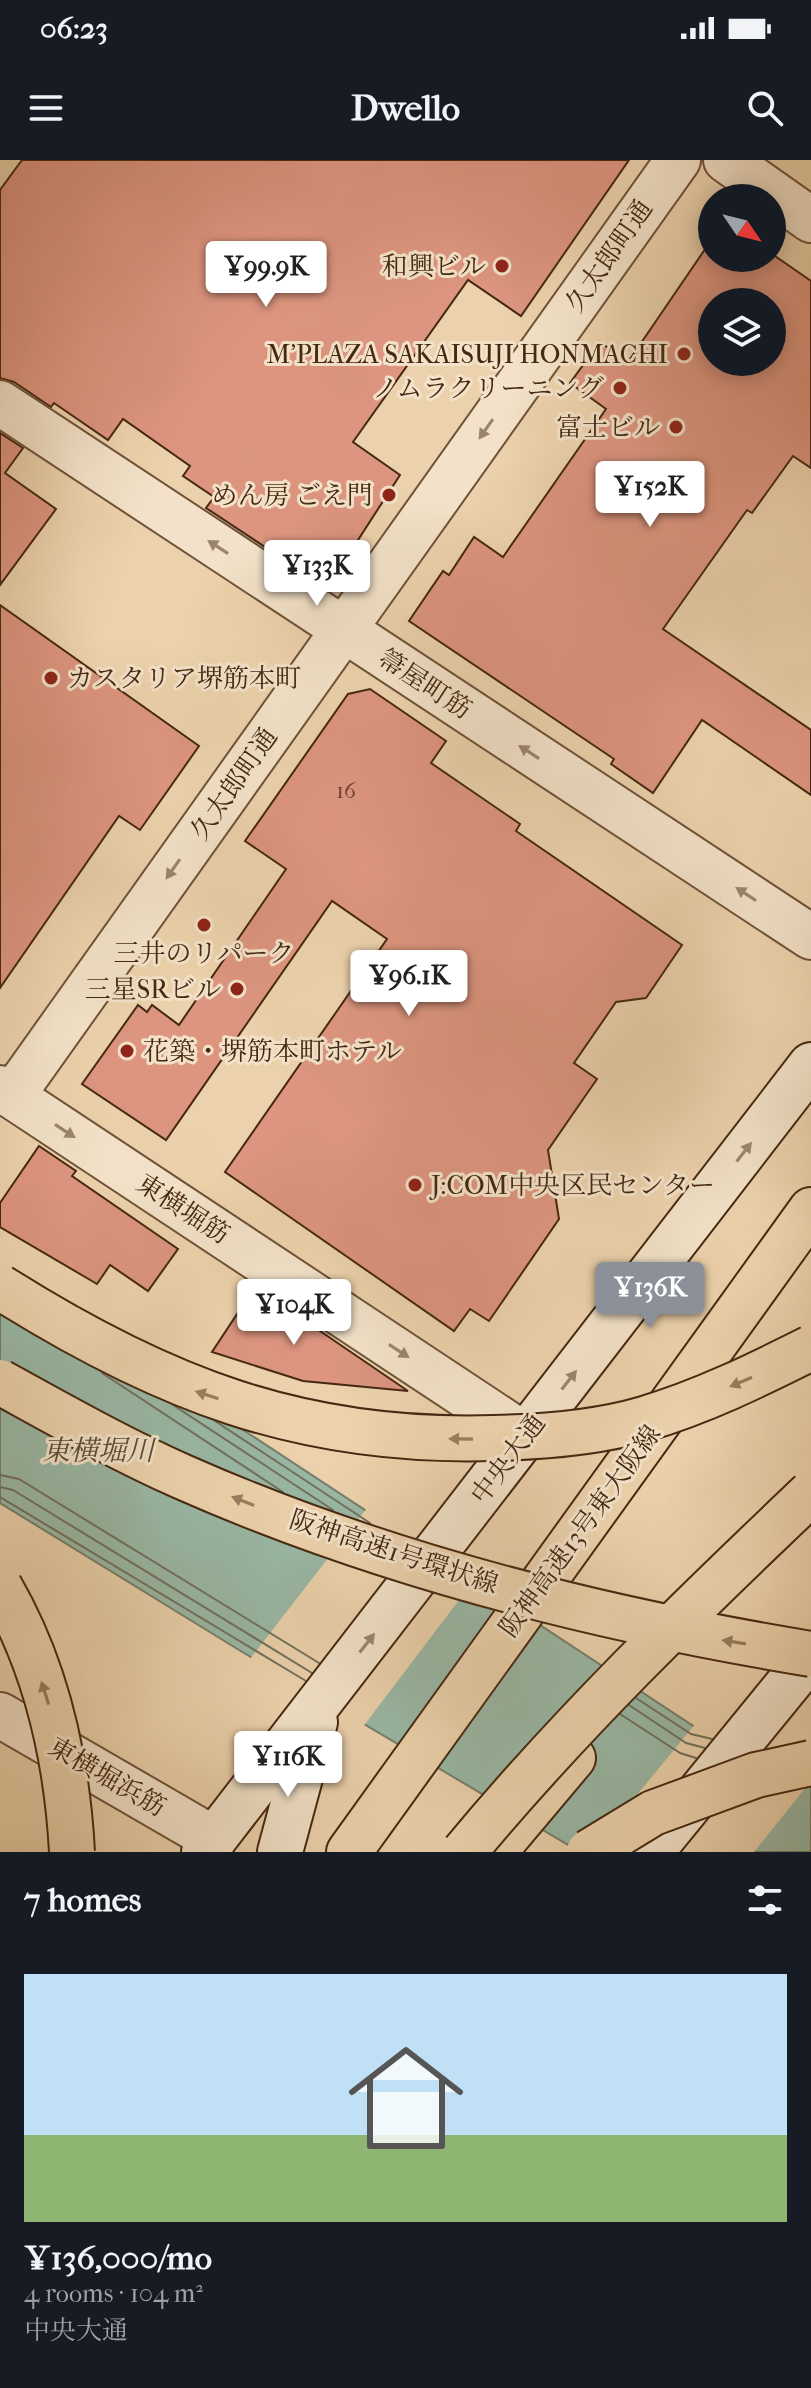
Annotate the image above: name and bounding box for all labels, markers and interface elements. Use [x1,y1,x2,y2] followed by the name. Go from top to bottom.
[40,11,108,46] text: 06:23
[24,86,68,130] icon: menu
[743,86,787,130] icon: search
[351,87,460,129] text: Dwello
[698,184,786,272] north arrow
[698,184,786,376] map controls
[559,194,659,318] street label: 久太郎町通
[201,241,331,309] pin: ¥99.9K
[224,251,308,282] text: ¥99.9K
[382,251,486,282] place label: 和興ビル
[493,257,511,275] marker: 和興ビル
[698,288,786,376] button: layers
[267,339,668,370] place label: M’PLAZA SAKAISUJI HONMACHI
[675,345,693,363] marker: M’PLAZA SAKAISUJI HONMACHI
[372,373,604,404] place label: ノムラクリーニング
[611,379,629,397] marker: ノムラクリーニング
[556,412,660,443] place label: 富士ビル
[667,418,685,436] marker: 富士ビル
[479,419,495,439] one-way arrow
[594,461,706,529] pin: ¥152K
[614,471,686,502] text: ¥152K
[211,480,373,511] place label: めん房 ごえ門
[380,486,398,504] marker: めん房 ごえ門
[207,540,229,555] one-way arrow
[261,540,373,608] pin: ¥133K
[282,550,352,581] text: ¥133K
[373,643,477,725] street label: 箒屋町筋
[67,663,301,694] place label: カスタリア堺筋本町
[42,669,60,687] marker: カスタリア堺筋本町
[184,722,284,846] street label: 久太郎町通
[518,744,539,759] one-way arrow
[336,778,356,804] house number: 16
[166,859,182,879] one-way arrow
[735,888,757,902] one-way arrow
[195,916,213,934] marker: 三井のリパーク
[113,938,295,969] place label: 三井のリパーク
[344,950,474,1018] pin: ¥96.1K
[368,960,450,991] text: ¥96.1K
[85,974,221,1005] place label: 三星SRビル
[228,980,246,998] marker: 三星SRビル
[143,1036,402,1067] place label: 花築・堺筋本町ホテル
[118,1042,136,1060] marker: 花築・堺筋本町ホテル
[55,1123,76,1138] one-way arrow
[736,1142,752,1162] one-way arrow
[131,1168,235,1250] street label: 東横堀筋
[429,1170,715,1201] place label: J:COM中央区民センター
[406,1176,424,1194] marker: J:COM中央区民センター
[594,1262,706,1330] pin: ¥136K
[613,1272,687,1303] text: ¥136K
[238,1279,350,1347] pin: ¥104K
[255,1289,333,1320] text: ¥104K
[389,1343,410,1358] one-way arrow
[560,1370,576,1390] one-way arrow
[729,1376,753,1389] one-way arrow
[194,1388,218,1400] one-way arrow
[464,1408,552,1510] street label: 中央大通
[493,1419,667,1643] street label: 阪神高速13号東大阪線
[448,1432,473,1445] one-way arrow
[42,1434,157,1467] water label: 東横堀川
[231,1494,255,1507] one-way arrow
[286,1504,502,1600] street label: 阪神高速1号環状線
[358,1633,375,1653] one-way arrow
[721,1635,746,1647] one-way arrow
[38,1681,51,1705] one-way arrow
[43,1731,171,1823] street label: 東横堀浜筋
[232,1731,344,1799] pin: ¥116K
[252,1741,324,1772] text: ¥116K
[743,1878,787,1922] icon: filters
[24,1880,141,1920] text: 7 homes
[334,2026,478,2170] icon: home
[24,2238,212,2278] text: ¥136,000/mo
[24,2278,203,2309] text: 4 rooms · 104 m²
[24,2315,128,2346] text: 中央大通

